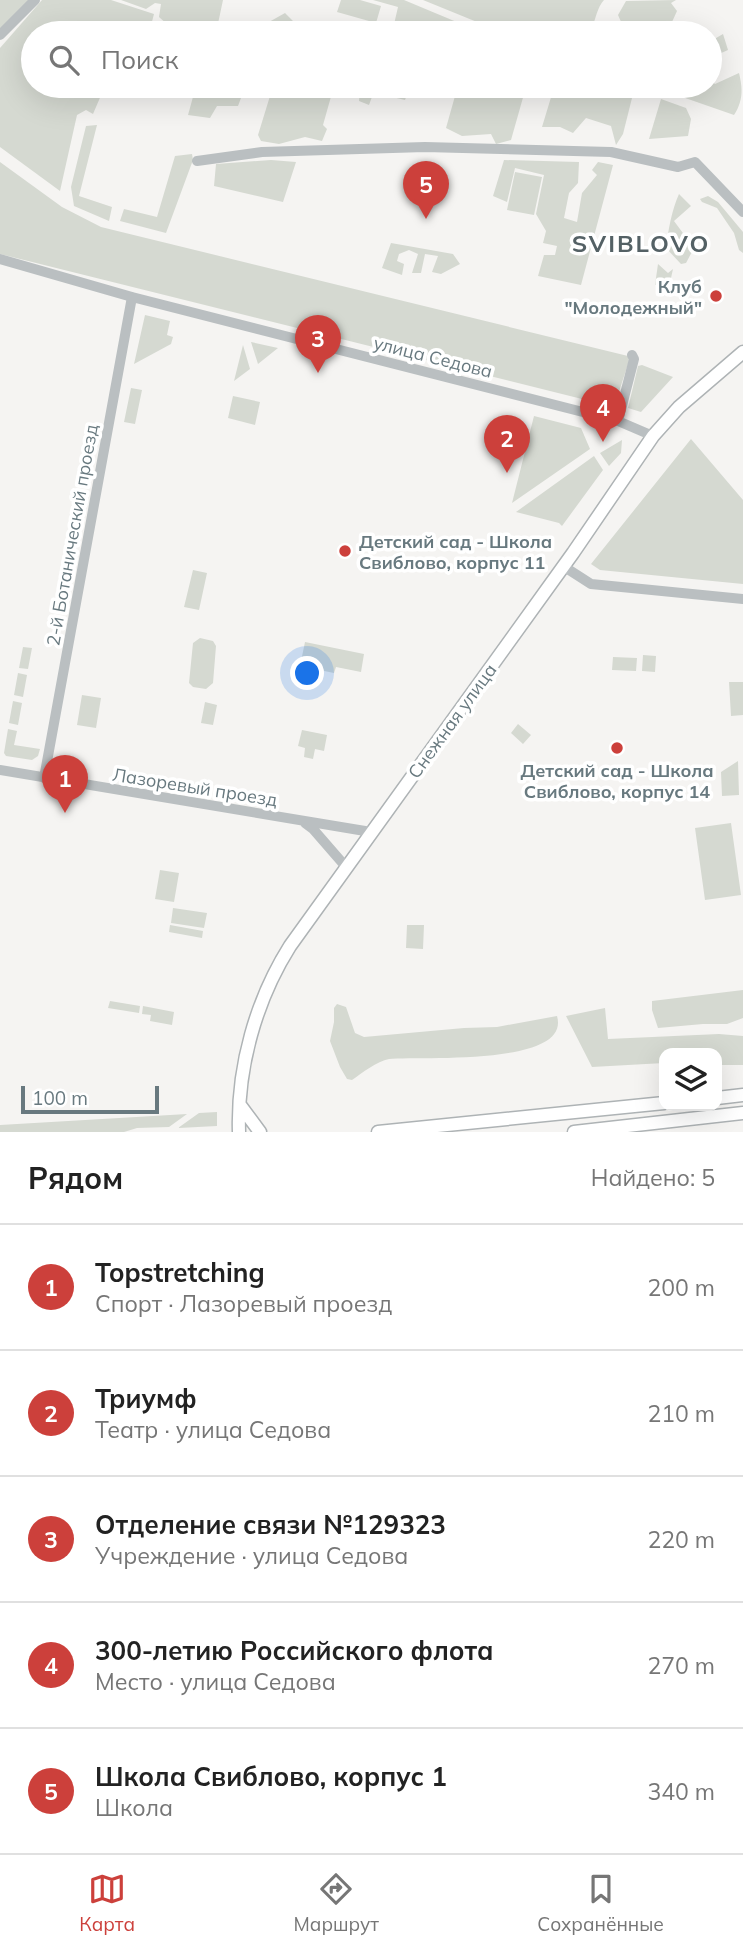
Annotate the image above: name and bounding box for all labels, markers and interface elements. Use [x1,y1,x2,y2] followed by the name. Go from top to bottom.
[21,21,722,98] search box
[45,41,83,79] icon: search
[101,43,179,76] text: Поиск
[403,161,449,219] pin: 5
[572,228,710,258] district label: SVIBLOVO
[564,275,702,319] place label: Клуб "Молодежный"
[708,288,724,304] marker: Клуб "Молодежный"
[295,315,341,373] pin: 3
[371,331,495,383] street label: улица Седова
[580,384,626,442] pin: 4
[484,415,530,473] pin: 2
[41,422,103,648] street label: 2-й Ботанический проезд
[359,530,552,574] place label: Детский сад - Школа Свиблово, корпус 11
[337,543,353,559] marker: Детский сад - Школа Свиблово, корпус 11
[290,656,324,690] your location
[403,659,501,783] street label: Снежная улица
[609,740,625,756] marker: Детский сад - Школа Свиблово, корпус 14
[42,755,88,813] pin: 1
[520,759,714,803] place label: Детский сад - Школа Свиблово, корпус 14
[111,763,279,811] street label: Лазоревый проезд
[659,1048,722,1111] map controls
[659,1048,722,1111] button: layers
[21,1083,159,1115] scale bar
[32,1086,88,1110] text: 100 m
[28,1159,123,1197] text: Рядом
[591,1163,715,1192] text: Найдено: 5
[95,1256,265,1289] text: Topstretching
[44,1273,58,1302] text: 1
[647,1273,715,1302] text: 200 m
[95,1289,392,1318] text: Спорт · Лазоревый проезд
[95,1382,197,1415] text: Триумф
[44,1399,58,1428] text: 2
[647,1399,715,1428] text: 210 m
[95,1415,331,1444] text: Театр · улица Седова
[95,1508,446,1541] text: Отделение связи №129323
[44,1525,58,1554] text: 3
[647,1525,715,1554] text: 220 m
[95,1541,408,1570] text: Учреждение · улица Седова
[95,1634,494,1667] text: 300-летию Российского флота
[44,1651,58,1680] text: 4
[647,1651,715,1680] text: 270 m
[95,1667,336,1696] text: Место · улица Седова
[95,1760,447,1793] text: Школа Свиблово, корпус 1
[44,1777,58,1806] text: 5
[647,1777,715,1806] text: 340 m
[95,1793,173,1822] text: Школа
[79,1870,135,1936] tab: Карта
[293,1870,379,1936] tab: Маршрут
[537,1870,664,1936] tab: Сохранённые

